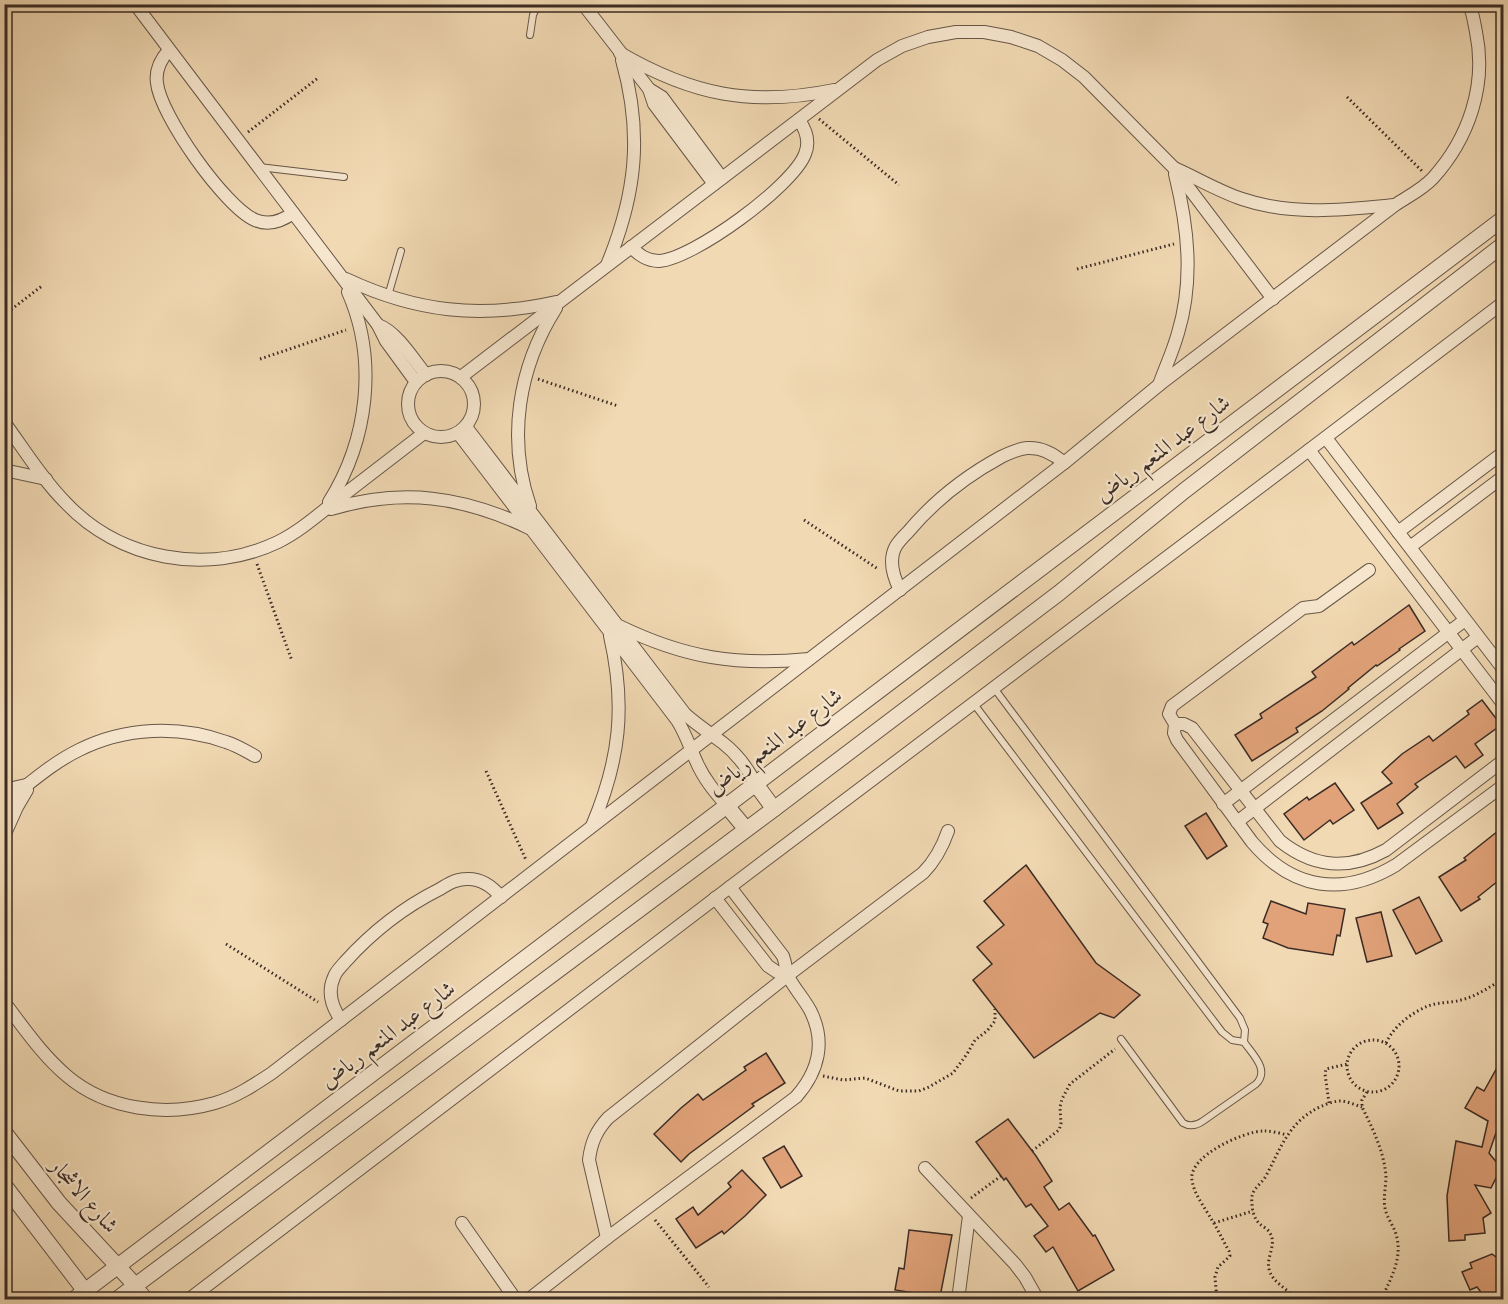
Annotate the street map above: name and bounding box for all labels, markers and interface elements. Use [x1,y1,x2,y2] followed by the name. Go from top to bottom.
[1089,388,1240,514] street label: شارع عبد المنعم رياض
[701,681,852,807] street label: شارع عبد المنعم رياض
[314,974,465,1100] street label: شارع عبد المنعم رياض
[40,1150,125,1242] street label: شارع الاشجار

